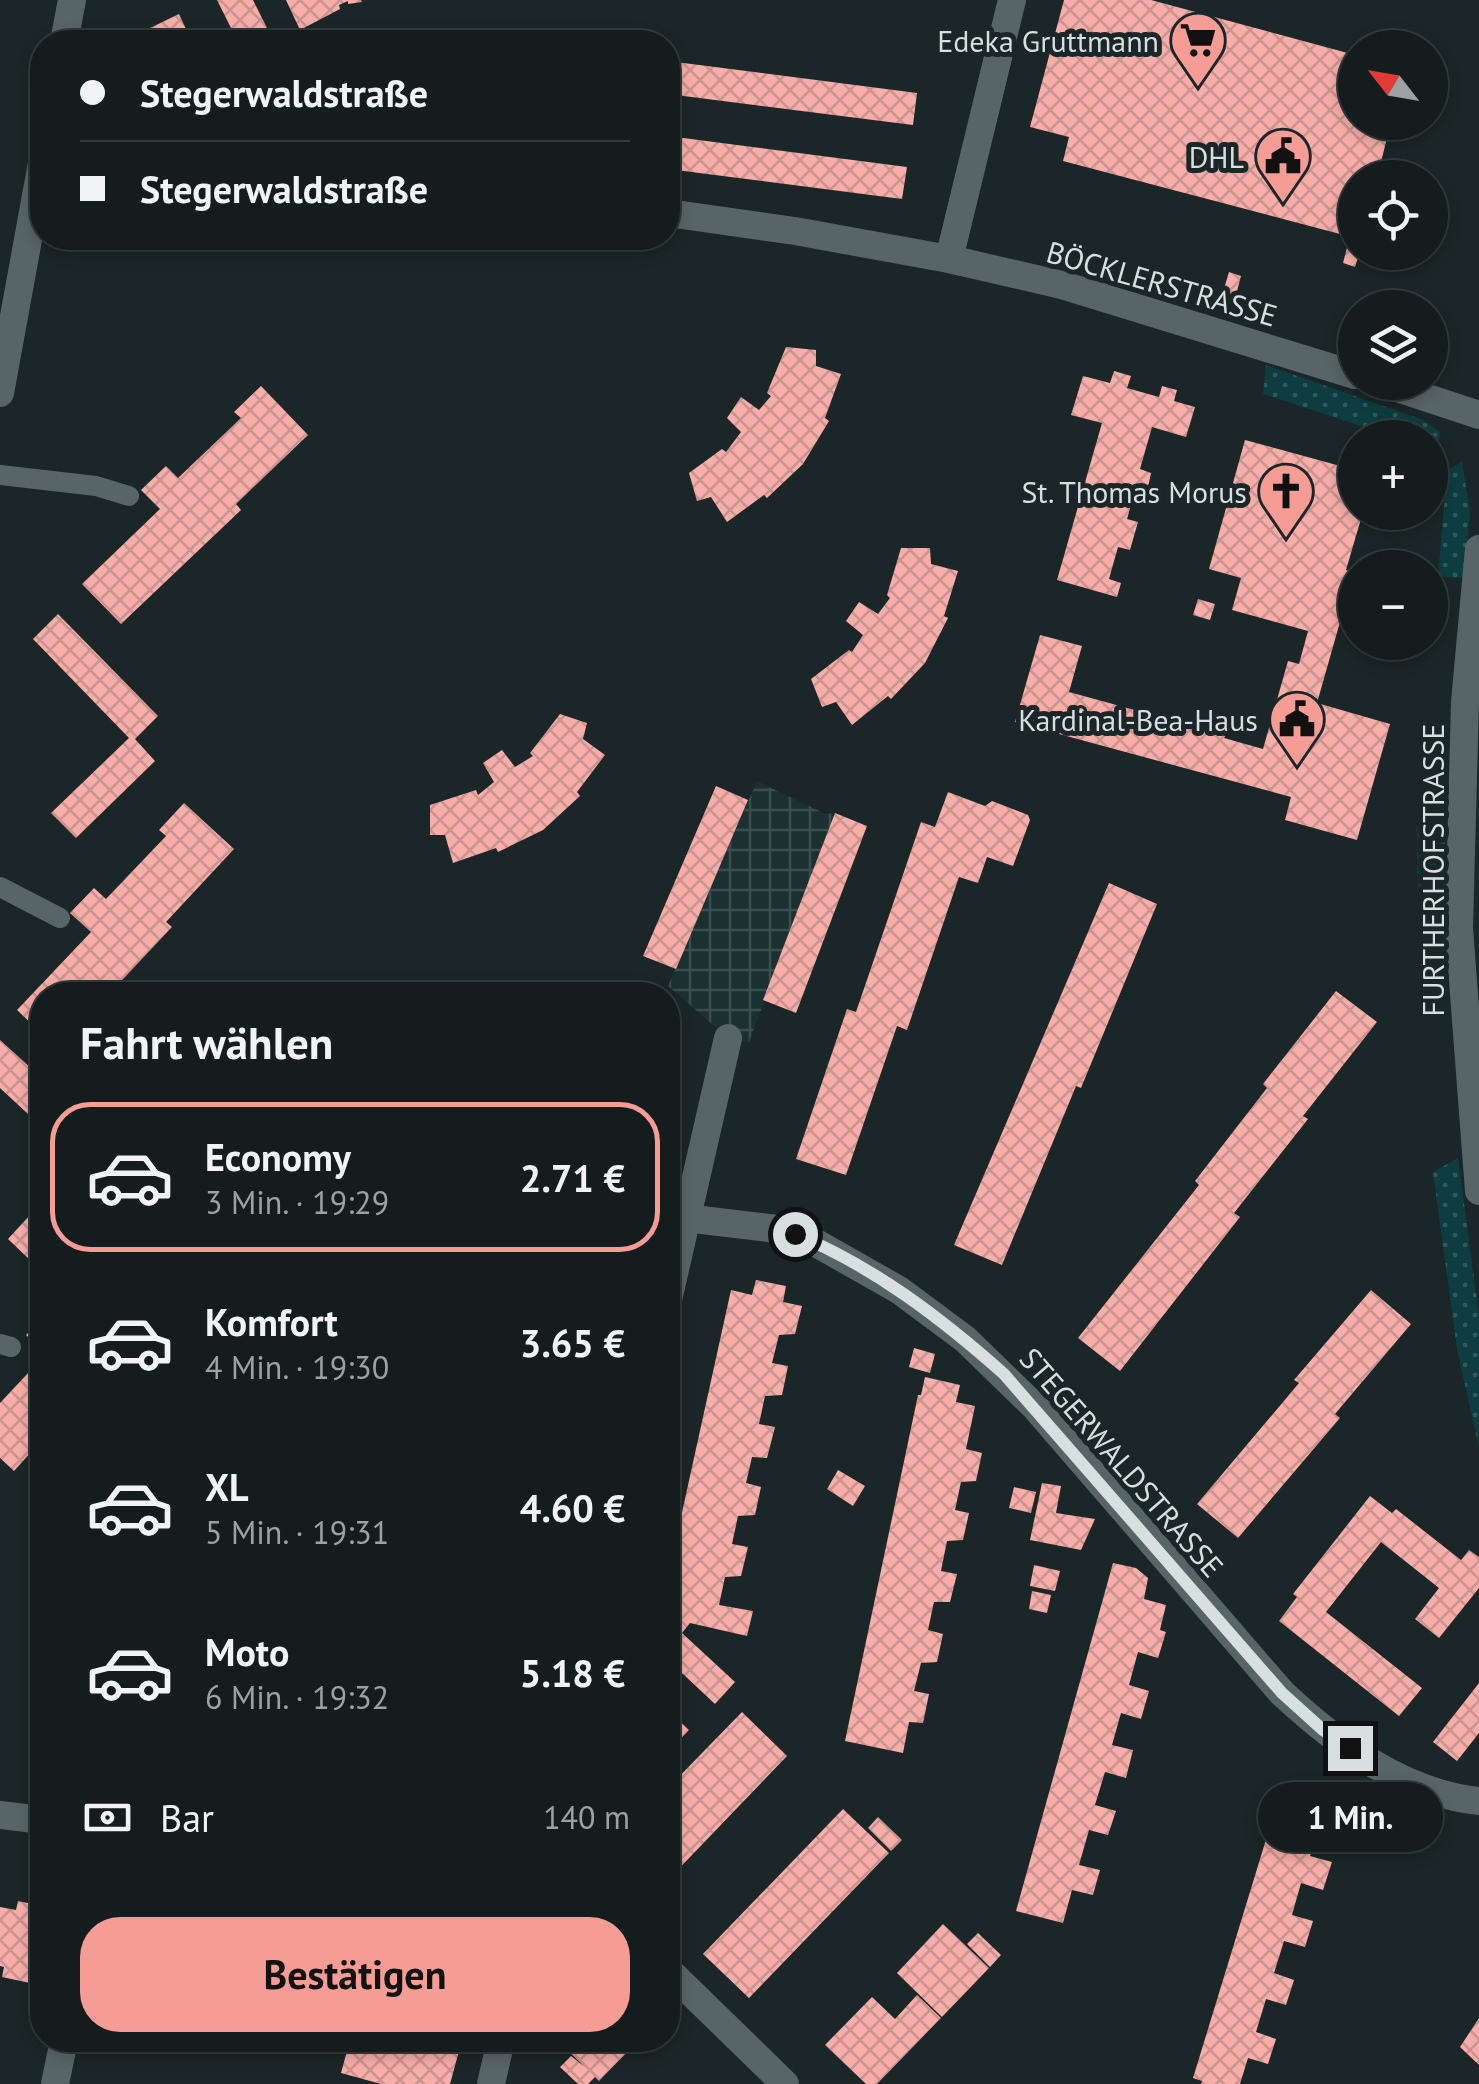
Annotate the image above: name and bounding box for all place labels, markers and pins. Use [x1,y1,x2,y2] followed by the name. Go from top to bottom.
[1168,10,1228,89] supermarket icon: Edeka Gruttmann
[937,21,1159,60] place label: Edeka Gruttmann
[1253,126,1313,205] public building icon: DHL
[1189,137,1244,176] place label: DHL
[1256,461,1316,540] church icon: St. Thomas Morus
[1021,472,1247,511] place label: St. Thomas Morus
[1267,689,1327,768] public building icon: Kardinal-Bea-Haus
[1018,700,1258,739] place label: Kardinal-Bea-Haus

